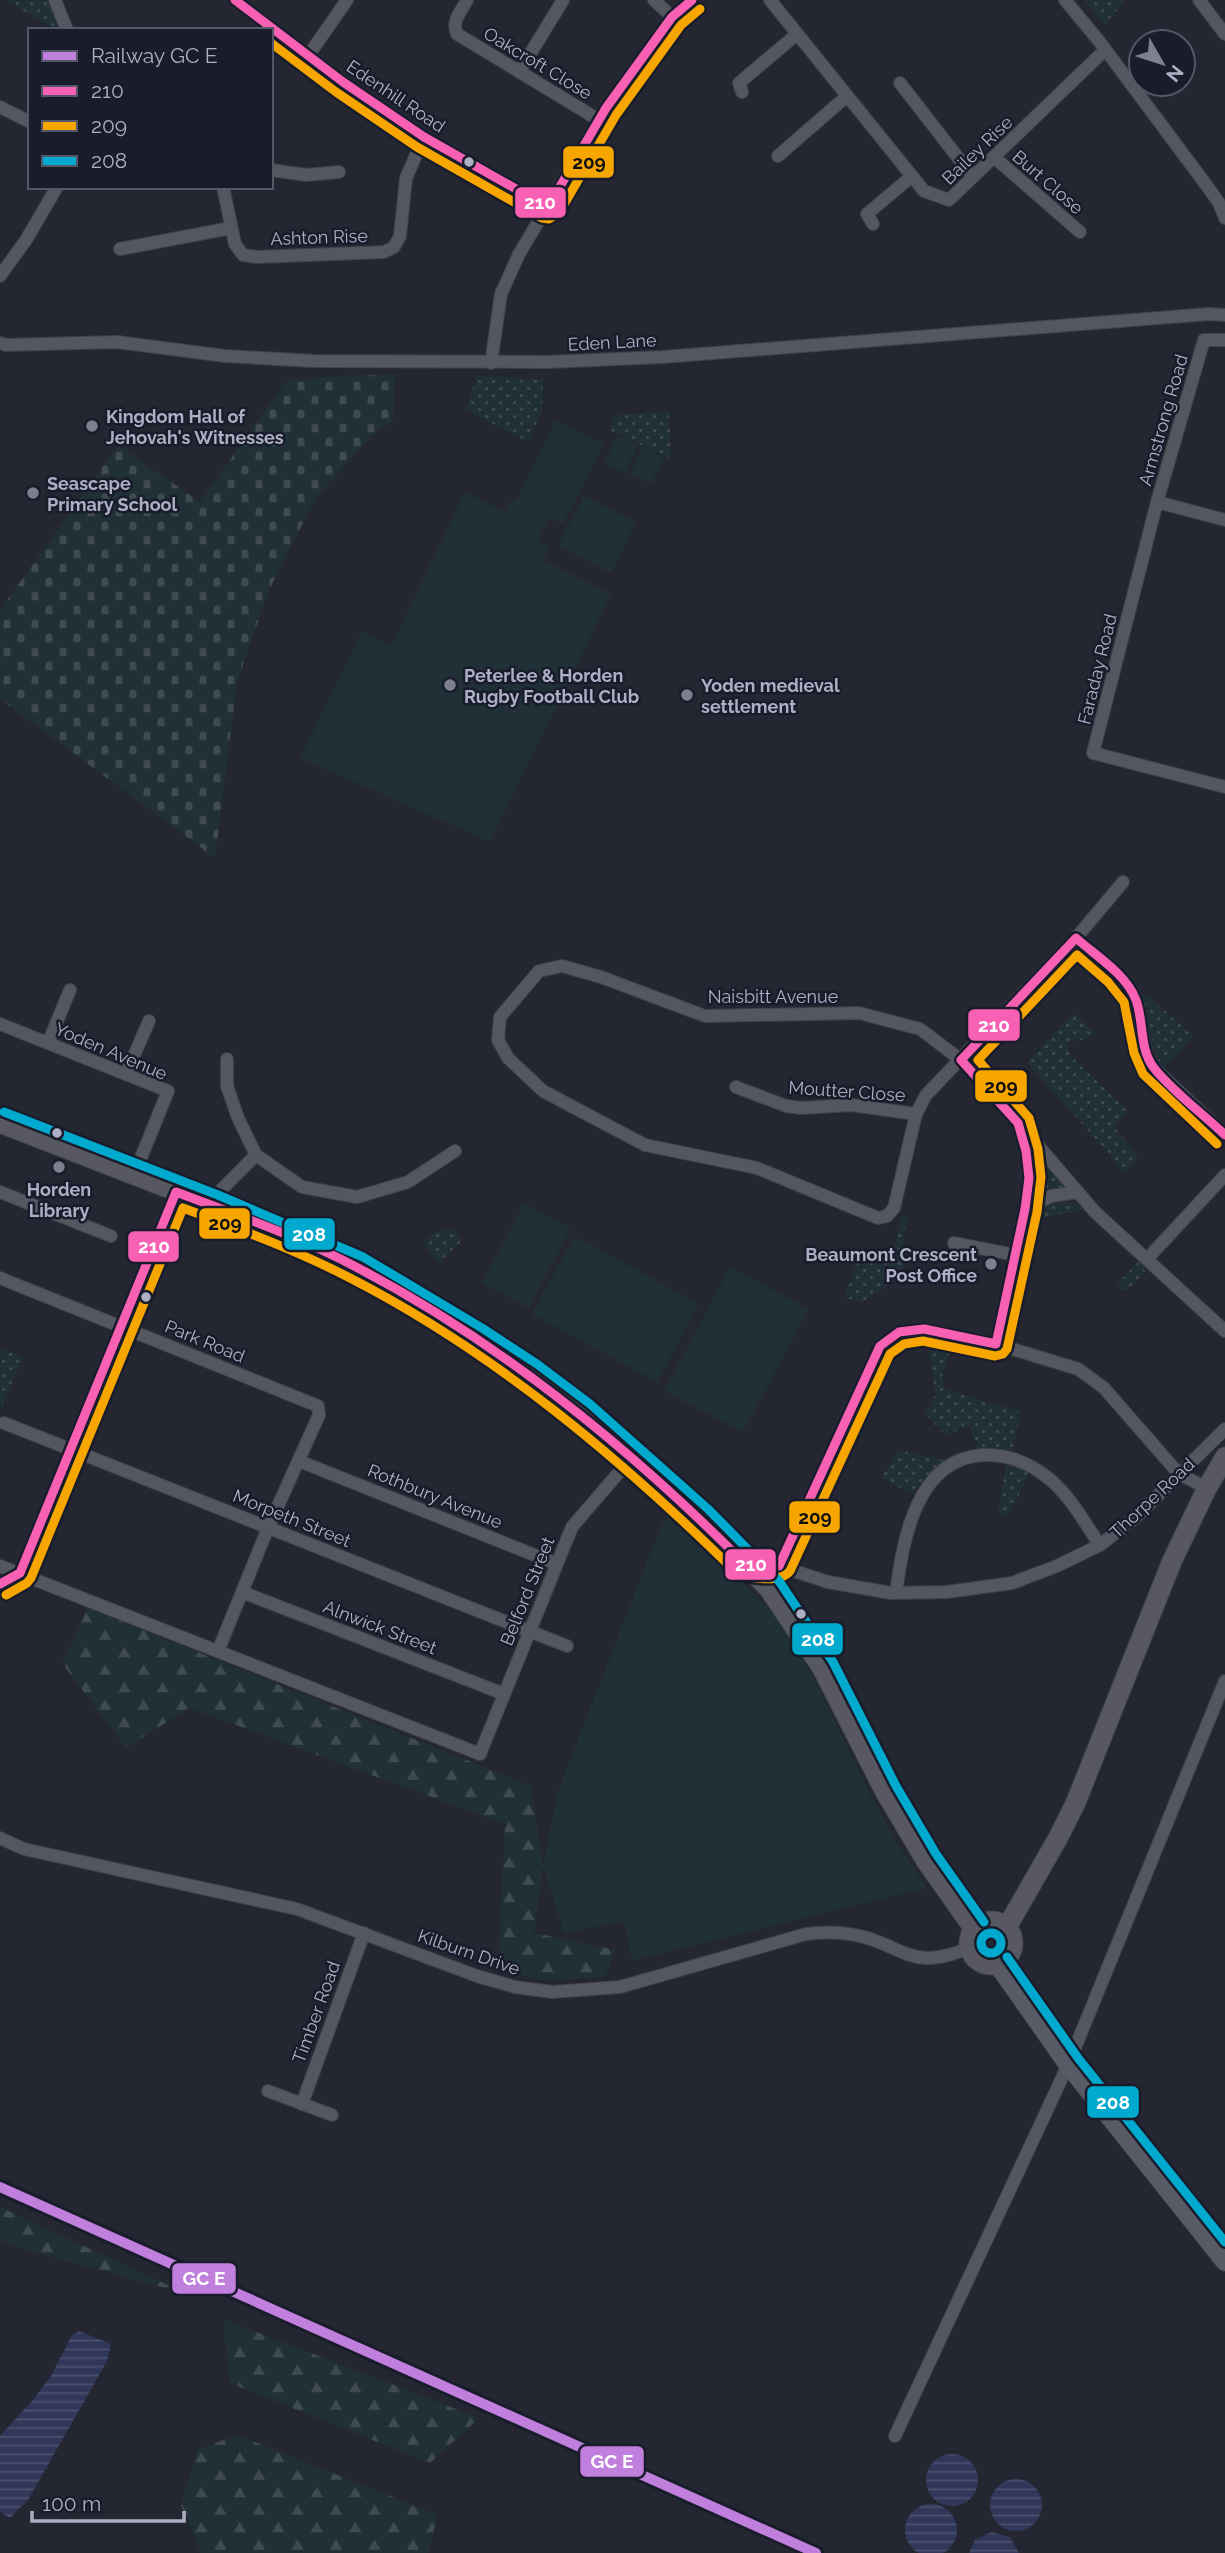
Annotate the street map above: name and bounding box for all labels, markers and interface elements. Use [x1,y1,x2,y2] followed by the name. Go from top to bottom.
[480,22,596,104] street label: Oakcroft Close
[28,28,273,189] legend
[1127,28,1197,98] north arrow
[91,43,218,68] text: Railway GC E
[343,55,449,137] street label: Edenhill Road
[1162,61,1188,86] text: N
[91,78,124,103] text: 210
[937,111,1017,189] street label: Bailey Rise
[91,113,127,138] text: 209
[562,145,615,179] line badge: 209
[1008,146,1088,219] street label: Burt Close
[91,148,127,173] text: 208
[572,151,606,173] text: 209
[462,155,476,169] unlabelled marker
[514,186,567,219] line badge: 210
[524,191,556,213] text: 210
[270,225,369,249] street label: Ashton Rise
[567,329,657,355] street label: Eden Lane
[1134,352,1192,488] street label: Armstrong Road
[106,406,284,448] place label: Kingdom Hall of Jehovah's Witnesses
[84,418,100,434] marker: Kingdom Hall of Jehovah's Witnesses
[47,473,177,515] place label: Seascape Primary School
[25,485,41,501] marker: Seascape Primary School
[1073,612,1121,726] street label: Faraday Road
[464,665,639,707] place label: Peterlee & Horden Rugby Football Club
[701,675,840,717] place label: Yoden medieval settlement
[442,677,458,693] marker: Peterlee & Horden Rugby Football Club
[679,687,695,703] marker: Yoden medieval settlement
[708,986,839,1007] street label: Naisbitt Avenue
[967,1008,1021,1042] line badge: 210
[978,1014,1010,1036] text: 210
[52,1018,171,1084] street label: Yoden Avenue
[974,1069,1028,1103] line badge: 209
[984,1075,1018,1097] text: 209
[788,1076,907,1106] street label: Moutter Close
[50,1126,64,1140] unlabelled marker
[51,1159,67,1175] marker: Horden Library
[27,1179,91,1221] place label: Horden Library
[198,1207,251,1240] line badge: 209
[208,1212,242,1234] text: 209
[283,1217,336,1251] line badge: 208
[292,1223,326,1245] text: 208
[127,1230,180,1263] line badge: 210
[138,1235,170,1257] text: 210
[805,1244,977,1286] place label: Beaumont Crescent Post Office
[983,1256,999,1272] marker: Beaumont Crescent Post Office
[139,1290,153,1304] unlabelled marker
[162,1315,248,1367] street label: Park Road
[1105,1454,1199,1542] street label: Thorpe Road
[365,1459,506,1533] street label: Rothbury Avenue
[230,1485,354,1551] street label: Morpeth Street
[788,1500,841,1534] line badge: 209
[798,1506,832,1528] text: 209
[496,1533,558,1649] street label: Belford Street
[724,1548,777,1581] line badge: 210
[735,1553,767,1575] text: 210
[320,1596,440,1658] street label: Alnwick Street
[794,1607,808,1621] unlabelled marker
[791,1622,844,1656] line badge: 208
[801,1628,835,1650] text: 208
[415,1925,523,1979] street label: Kilburn Drive
[288,1958,344,2066] street label: Timber Road
[1086,2085,1140,2119] line badge: 208
[1096,2091,1130,2113] text: 208
[171,2262,237,2295] line badge: GC E
[183,2267,225,2289] text: GC E
[579,2445,645,2478] line badge: GC E
[591,2450,633,2472] text: GC E
[32,2480,184,2524] scale bar
[42,2491,101,2516] text: 100 m

